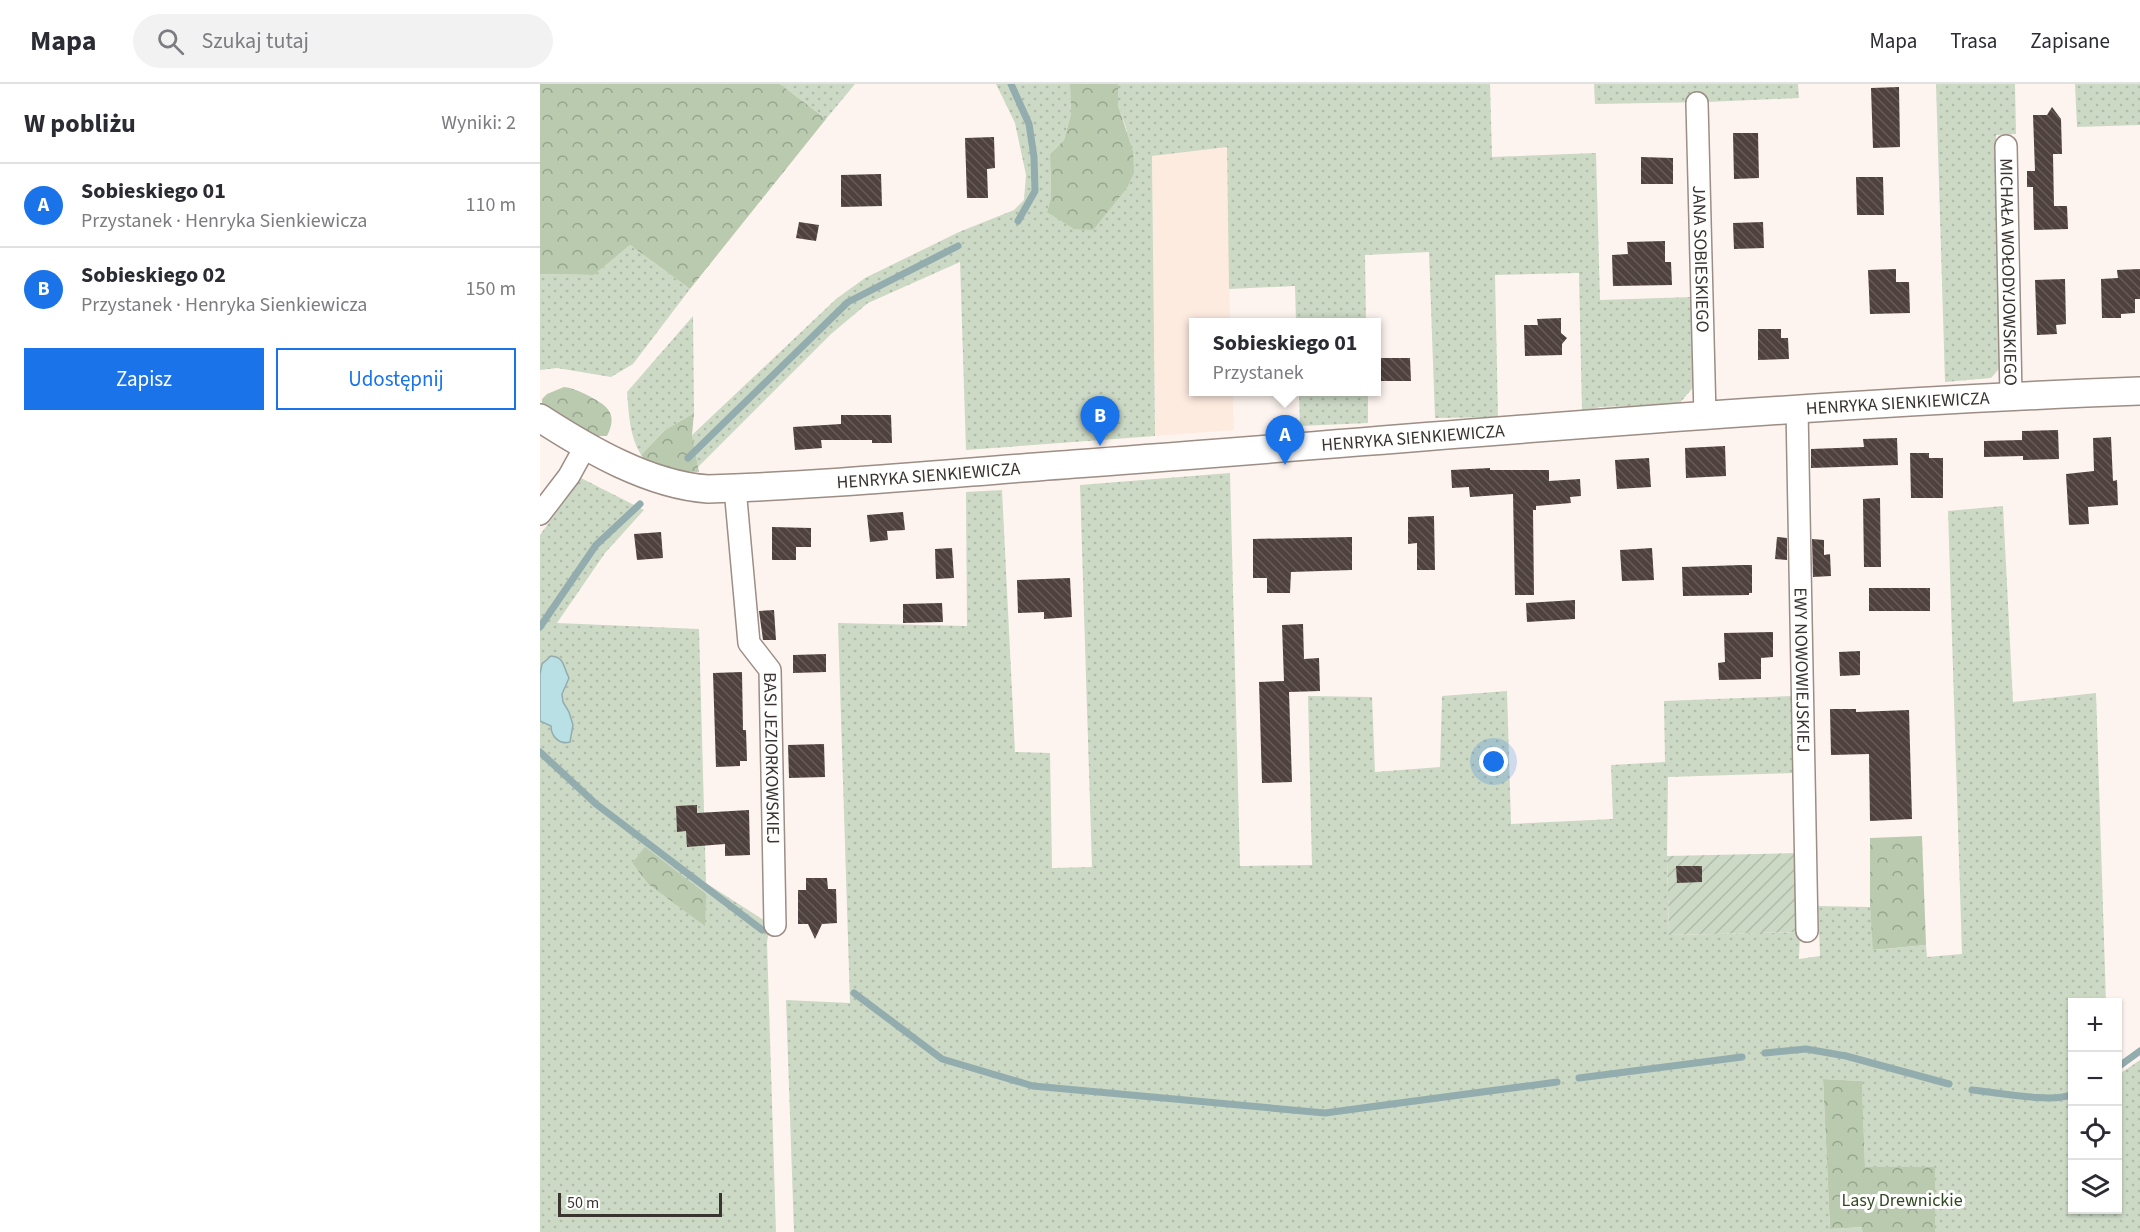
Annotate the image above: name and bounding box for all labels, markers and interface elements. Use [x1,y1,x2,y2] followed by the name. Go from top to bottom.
[133,14,553,68] search box
[30,21,97,61] text: Mapa
[154,25,187,58] icon: search
[202,25,309,57] text: Szukaj tutaj
[1869,26,1917,56] text: Mapa
[1950,26,1997,56] text: Trasa
[2030,26,2110,56] text: Zapisane
[24,105,136,142] text: W pobliżu
[441,109,516,137] text: Wyniki: 2
[1993,158,2023,386] street label: MICHAŁA WOŁODYJOWSKIEGO
[81,175,226,207] text: Sobieskiego 01
[1686,185,1715,333] street label: JANA SOBIESKIEGO
[38,191,49,219] text: A
[466,191,516,219] text: 110 m
[81,207,367,235] text: Przystanek · Henryka Sienkiewicza
[81,259,226,291] text: Sobieskiego 02
[37,275,50,303] text: B
[466,275,516,303] text: 150 m
[81,291,367,319] text: Przystanek · Henryka Sienkiewicza
[1189,318,1381,396] popup
[1213,327,1357,359] text: Sobieskiego 01
[24,348,264,410] button: Zapisz
[276,348,516,410] button: Udostępnij
[1213,359,1304,387] text: Przystanek
[1805,386,1990,422] street label: HENRYKA SIENKIEWICZA
[1080,396,1120,446] pin: B
[1266,416,1304,465] pin: A
[1320,419,1506,458] street label: HENRYKA SIENKIEWICZA
[836,456,1021,495] street label: HENRYKA SIENKIEWICZA
[1787,587,1816,753] street label: EWY NOWOWIEJSKIEJ
[757,672,785,844] street label: BASI JEZIORKOWSKIEJ
[1479,747,1508,776] your location
[2068,998,2122,1214] map controls
[2068,998,2122,1052] button: +
[2068,1052,2122,1106] button: −
[2068,1106,2122,1160] button: locate
[2068,1160,2122,1214] button: layers
[1841,1188,1963,1213] park label: Lasy Drewnickie
[558,1190,722,1218] scale bar
[567,1192,599,1214] text: 50 m

